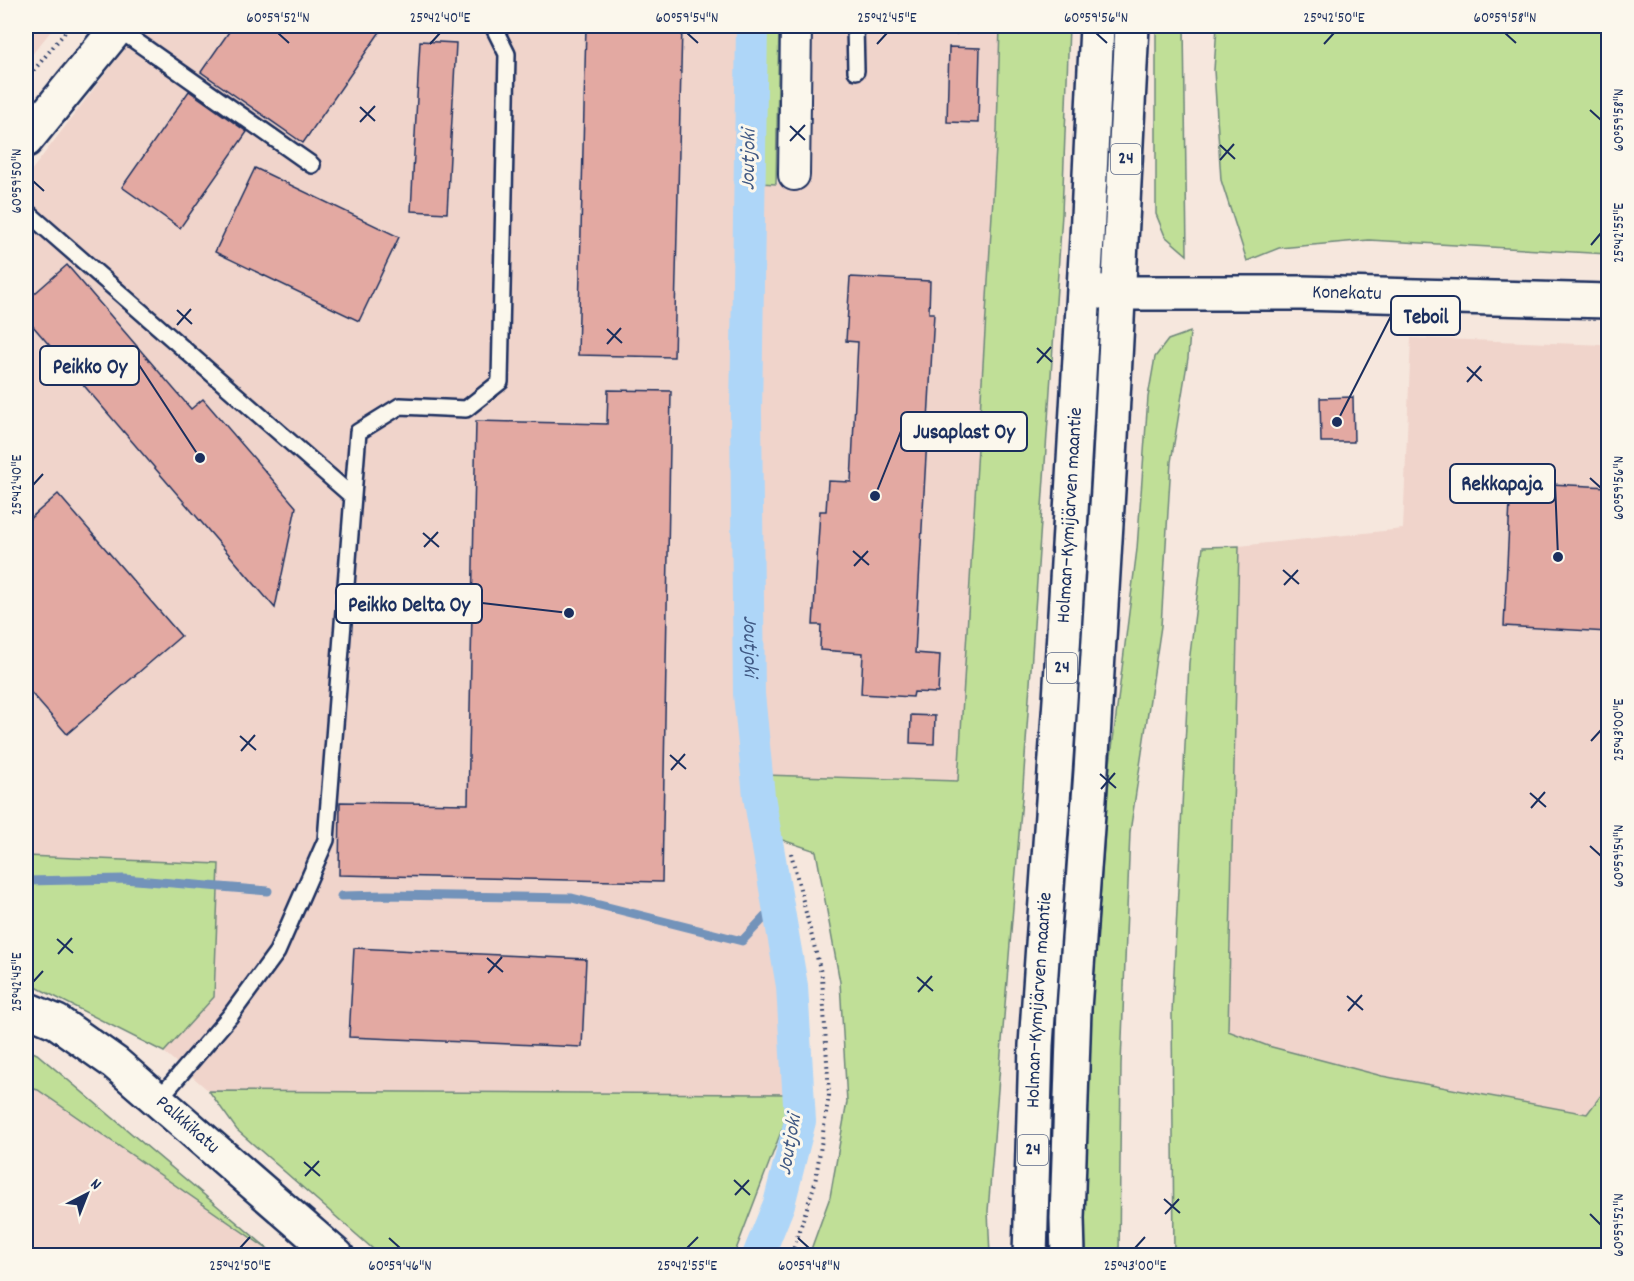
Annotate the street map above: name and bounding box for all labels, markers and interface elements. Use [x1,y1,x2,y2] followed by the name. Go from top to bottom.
[246,8,310,30] text: 60°59'52"N
[410,8,470,30] text: 25°42'40"E
[655,8,719,30] text: 60°59'54"N
[857,8,917,30] text: 25°42'45"E
[1064,8,1128,30] text: 60°59'56"N
[1303,8,1365,30] text: 25°42'50"E
[1474,8,1536,30] text: 60°59'58"N
[1609,89,1631,151] text: 60°59'58"N
[734,126,766,191] water label: Joutjoki
[1111,144,1141,174] road number: 24
[7,149,29,213] text: 60°59'50"N
[1609,203,1631,263] text: 25°42'55"E
[1312,279,1382,309] street label: Konekatu
[1391,296,1460,335] callout: Teboil
[1404,304,1449,334] text: Teboil
[40,346,139,385] callout: Peikko Oy
[53,354,129,384] text: Peikko Oy
[1051,406,1091,624] street label: Holman–Kymijärven maantie
[901,412,1027,451] callout: Jusaplast Oy
[913,419,1016,449] text: Jusaplast Oy
[7,455,29,515] text: 25°42'40"E
[1609,456,1631,520] text: 60°59'56"N
[1450,464,1555,503] callout: Rekkapaja
[1461,471,1544,501] text: Rekkapaja
[336,584,482,623] callout: Peikko Delta Oy
[348,592,472,622] text: Peikko Delta Oy
[733,615,764,680] water label: Joutjoki
[1047,653,1077,683] road number: 24
[1609,698,1631,761] text: 25°43'00"E
[1609,824,1631,888] text: 60°59'54"N
[1020,891,1061,1109] street label: Holman–Kymijärven maantie
[7,952,29,1012] text: 25°42'45"E
[149,1090,225,1161] street label: Palkkikatu
[771,1109,812,1178] water label: Joutjoki
[1018,1135,1048,1165] road number: 24
[57,1164,117,1224] north arrow
[85,1174,106,1196] text: N
[1609,1193,1631,1257] text: 60°59'52"N
[209,1256,271,1278] text: 25°42'50"E
[368,1256,432,1278] text: 60°59'46"N
[657,1256,717,1278] text: 25°42'55"E
[778,1256,840,1278] text: 60°59'48"N
[1104,1256,1167,1278] text: 25°43'00"E

